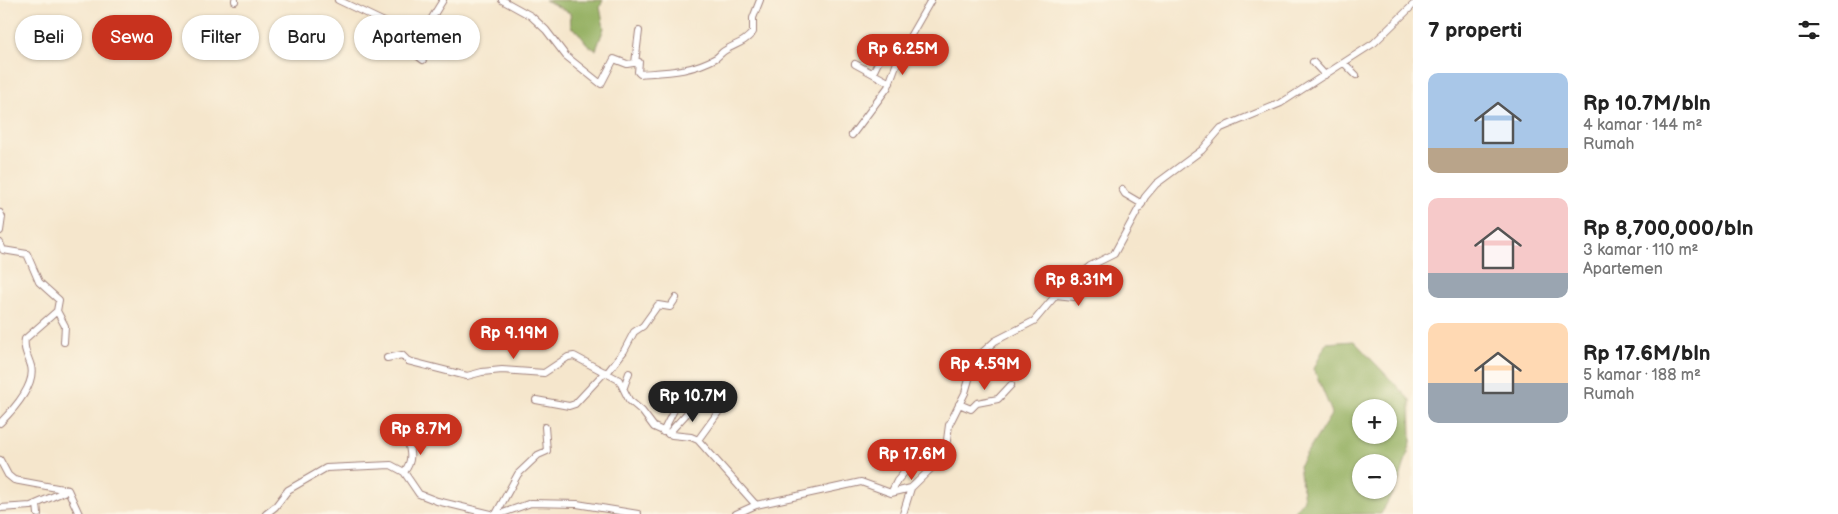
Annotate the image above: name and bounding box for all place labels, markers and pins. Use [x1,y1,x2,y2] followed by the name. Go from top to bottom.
[851,34,955,76] pin: Rp 6.25M
[1027,264,1131,307] pin: Rp 8.31M
[462,318,566,360] pin: Rp 9.19M
[933,348,1037,391] pin: Rp 4.59M
[641,380,745,423] pin: Rp 10.7M
[375,414,467,456] pin: Rp 8.7M
[860,438,964,481] pin: Rp 17.6M

